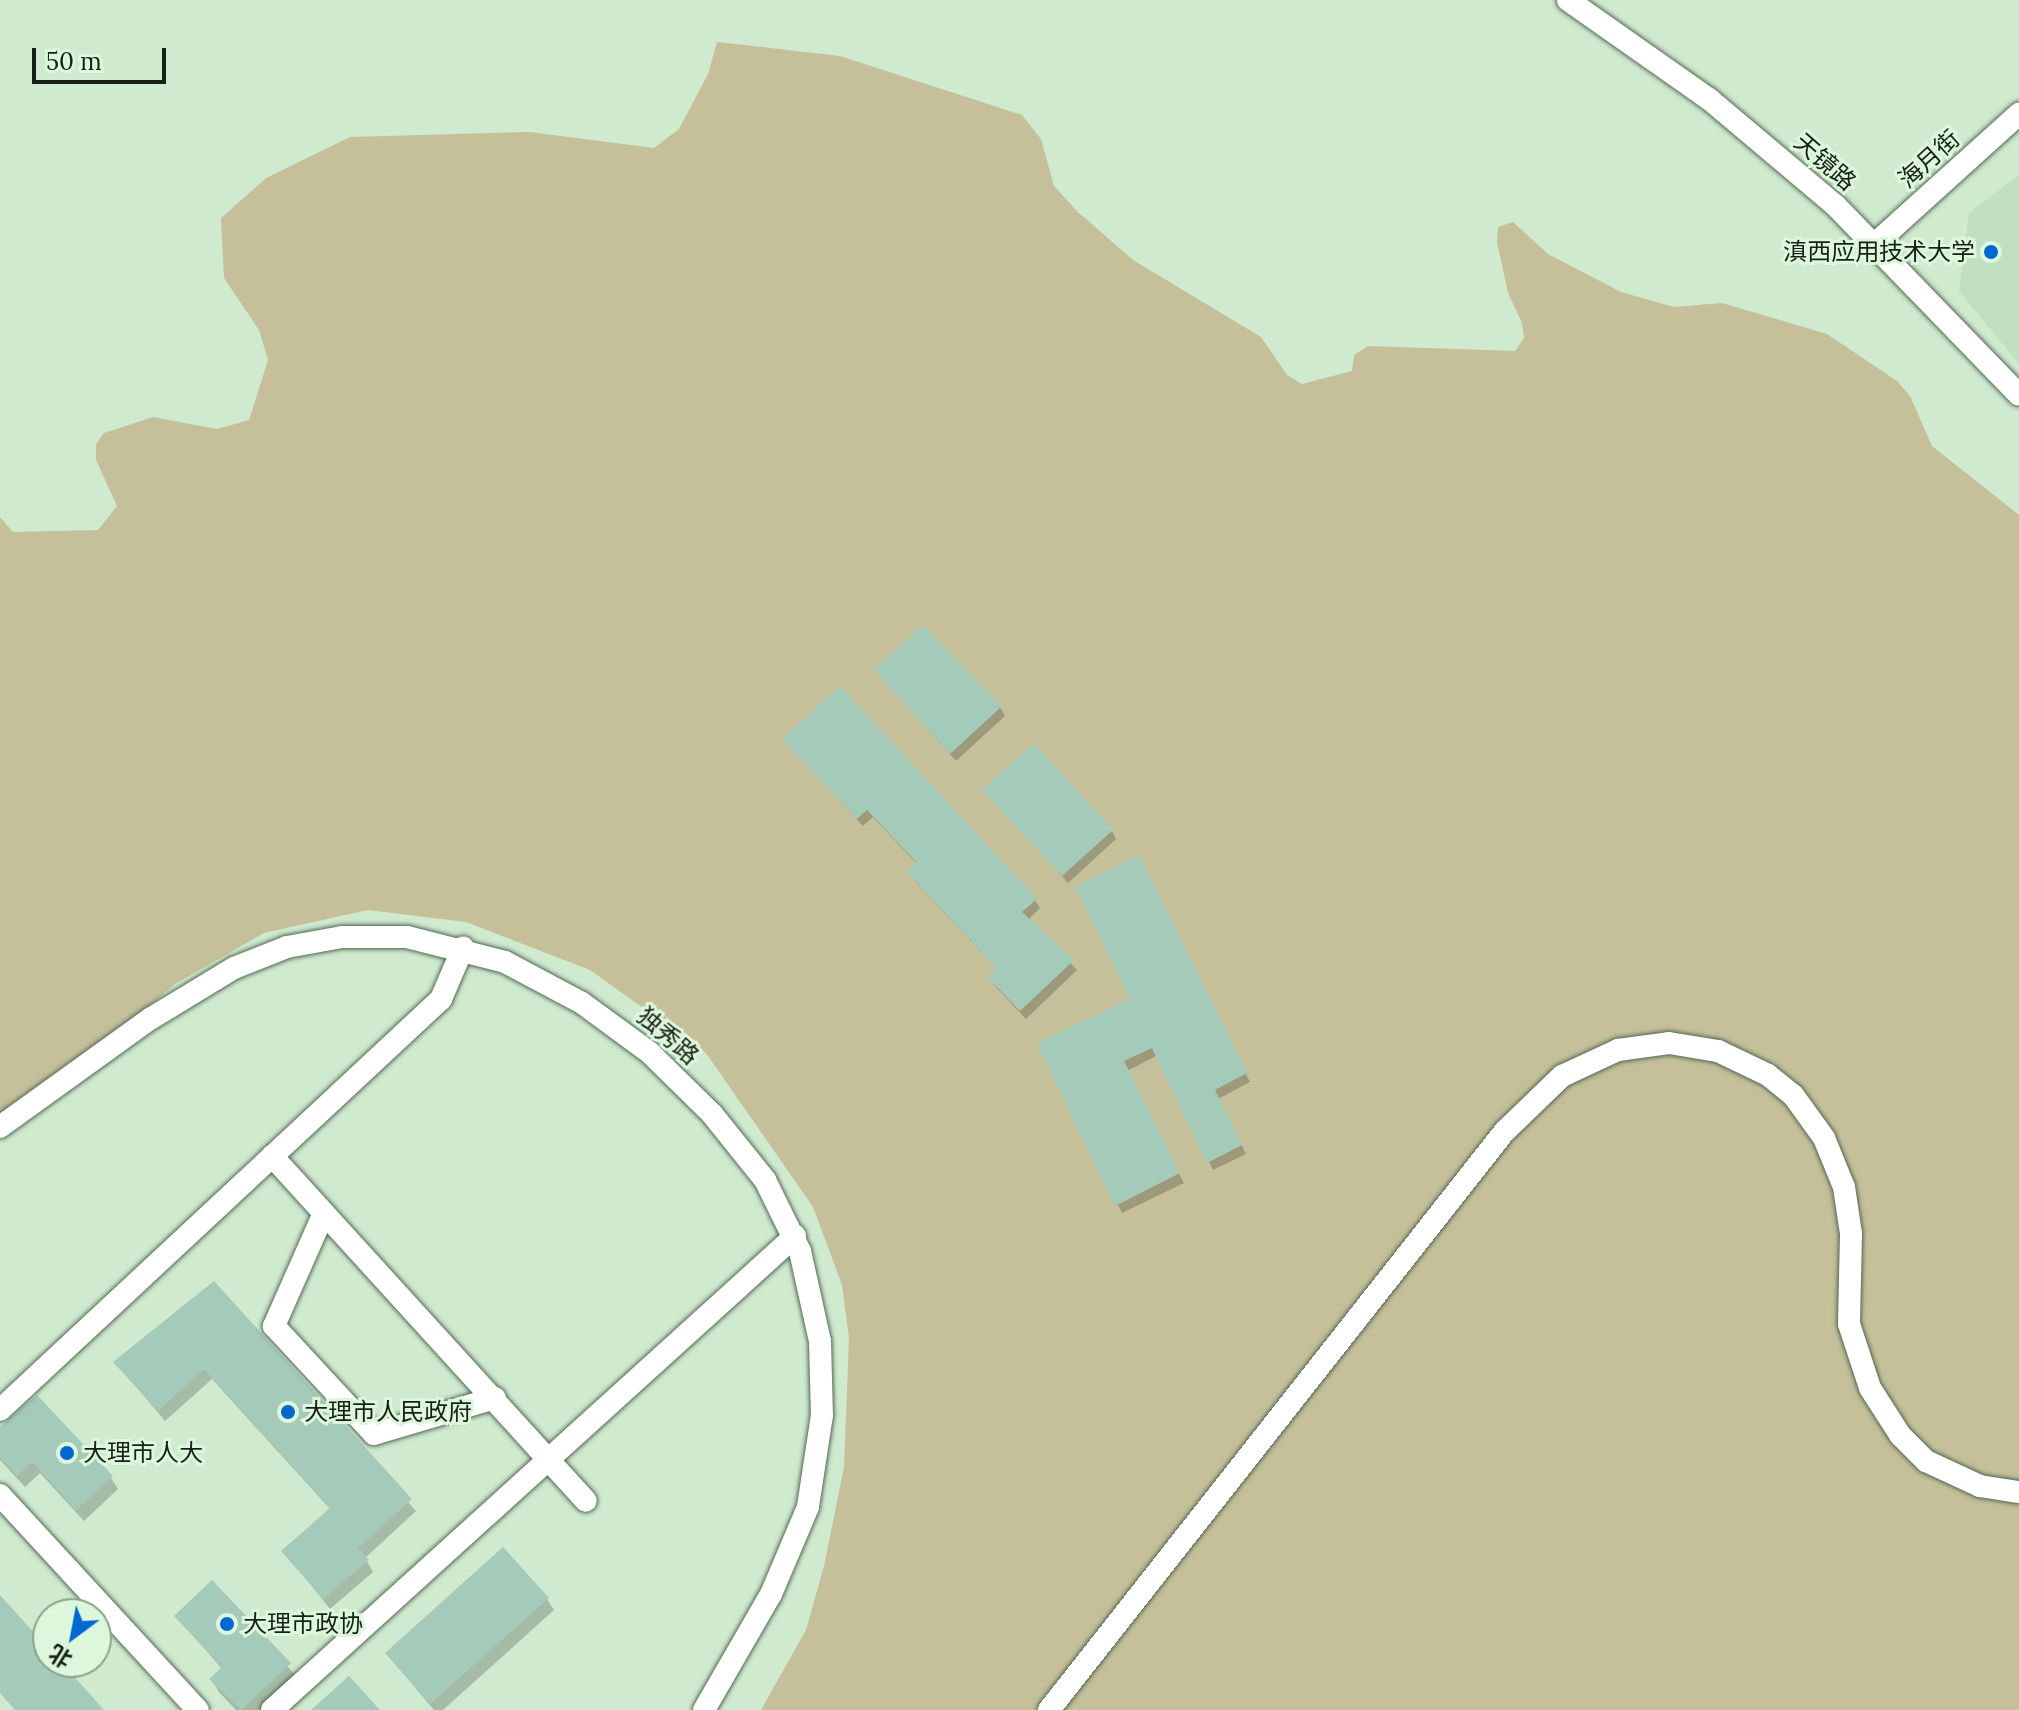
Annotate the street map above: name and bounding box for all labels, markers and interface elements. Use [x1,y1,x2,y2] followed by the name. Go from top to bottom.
[36,32,170,82] scale bar
[46,46,102,77] text: 50 m
[1893,124,1965,194] street label: 海月街
[1788,128,1862,196] street label: 天镜路
[1783,238,1975,266] place label: 滇西应用技术大学
[1982,243,2000,261] marker: 滇西应用技术大学
[631,1002,705,1070] street label: 独秀路
[304,1398,472,1426] place label: 大理市人民政府
[279,1403,297,1421] marker: 大理市人民政府
[83,1439,203,1467] place label: 大理市人大
[58,1444,76,1462] marker: 大理市人大
[32,1598,112,1678] north arrow
[243,1610,363,1638] place label: 大理市政协
[218,1615,236,1633] marker: 大理市政协
[44,1639,77,1674] text: 北

